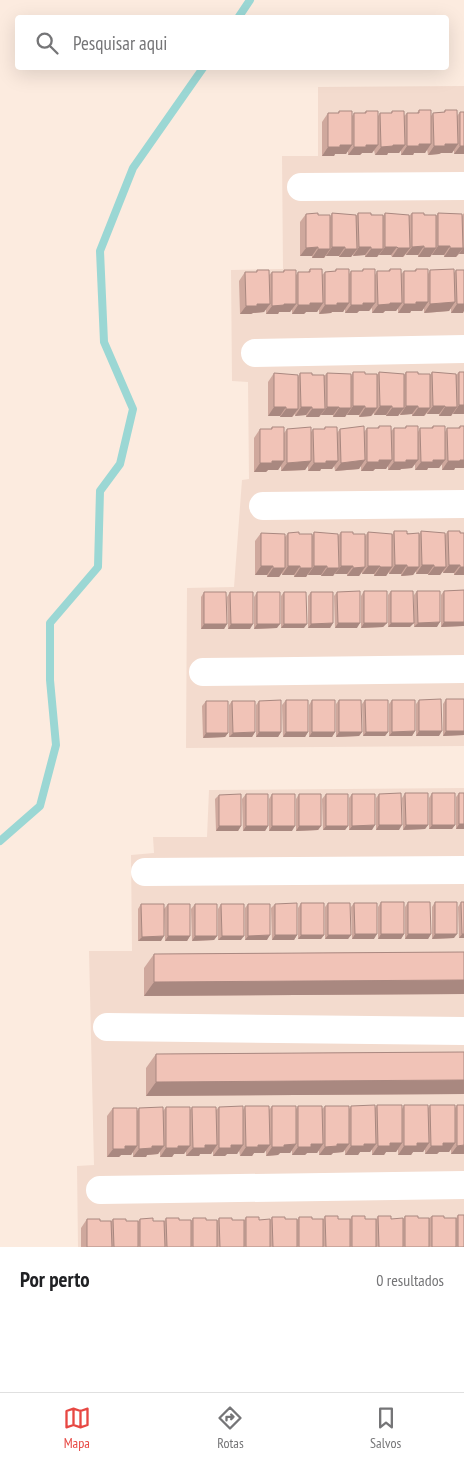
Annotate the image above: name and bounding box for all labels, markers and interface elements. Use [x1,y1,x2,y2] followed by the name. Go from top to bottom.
[15,15,449,70] search box
[33,29,61,57] icon: search
[73,31,167,55] text: Pesquisar aqui
[20,1266,90,1293] text: Por perto
[376,1270,444,1290] text: 0 resultados
[63,1404,91,1452] tab: Mapa
[216,1404,244,1452] tab: Rotas
[370,1404,401,1452] tab: Salvos

